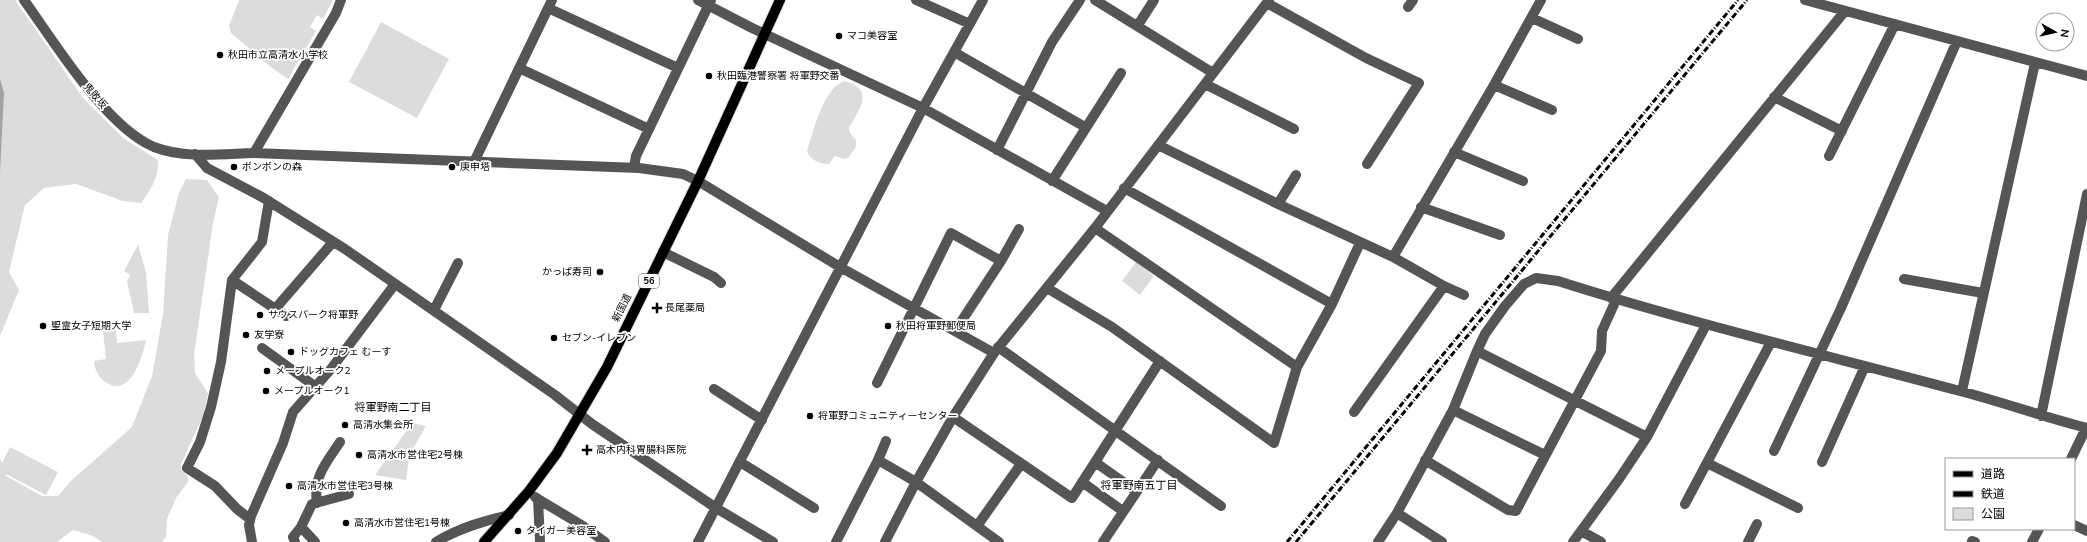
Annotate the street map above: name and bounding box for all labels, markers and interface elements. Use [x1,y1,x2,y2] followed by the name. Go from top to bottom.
[2035,12,2075,52] north arrow
[2056,28,2072,38] text: N
[847,29,897,43] place label: マコ美容室
[834,31,844,41] marker: マコ美容室
[228,48,328,62] place label: 秋田市立高清水小学校
[215,50,225,60] marker: 秋田市立高清水小学校
[717,69,840,83] place label: 秋田臨港警察署 将軍野交番
[704,71,714,81] marker: 秋田臨港警察署 将軍野交番
[80,80,110,112] street label: 鬼敗坂
[242,160,302,174] place label: ボンボンの森
[460,160,490,174] place label: 庚申塔
[229,162,239,172] marker: ボンボンの森
[447,162,457,172] marker: 庚申塔
[542,265,592,279] place label: かっぱ寿司
[595,267,605,277] marker: かっぱ寿司
[639,274,659,288] road number: 56
[609,291,635,325] street label: 新国道
[665,301,705,315] place label: 長尾薬局
[652,303,662,313] marker: 長尾薬局
[268,308,358,322] place label: サウスパーク将軍野
[255,310,265,320] marker: サウスパーク将軍野
[51,319,131,333] place label: 聖霊女子短期大学
[896,319,976,333] place label: 秋田将軍野郵便局
[38,321,48,331] marker: 聖霊女子短期大学
[883,321,893,331] marker: 秋田将軍野郵便局
[254,328,284,342] place label: 友学寮
[241,330,251,340] marker: 友学寮
[562,331,636,345] place label: セブン-イレブン
[549,333,559,343] marker: セブン-イレブン
[299,345,392,359] place label: ドッグカフェ むーす
[286,347,296,357] marker: ドッグカフェ むーす
[275,364,350,378] place label: メープルオーク2
[262,366,272,376] marker: メープルオーク2
[274,384,349,398] place label: メープルオーク1
[261,386,271,396] marker: メープルオーク1
[355,400,432,415] district label: 将軍野南二丁目
[818,409,957,423] place label: 将軍野コミュニティーセンター
[805,411,815,421] marker: 将軍野コミュニティーセンター
[353,418,413,432] place label: 高清水集会所
[340,420,350,430] marker: 高清水集会所
[596,443,686,457] place label: 高木内科胃腸科医院
[581,444,593,456] marker: 高木内科胃腸科医院
[367,448,463,462] place label: 高清水市営住宅2号棟
[354,450,364,460] marker: 高清水市営住宅2号棟
[1945,458,2075,530] legend
[1981,466,2005,482] text: 道路
[1101,478,1178,493] district label: 将軍野南五丁目
[297,479,393,493] place label: 高清水市営住宅3号棟
[284,481,294,491] marker: 高清水市営住宅3号棟
[1981,486,2005,502] text: 鉄道
[1981,506,2005,522] text: 公園
[354,516,450,530] place label: 高清水市営住宅1号棟
[341,518,351,528] marker: 高清水市営住宅1号棟
[526,524,596,538] place label: タイガー美容室
[513,526,523,536] marker: タイガー美容室

